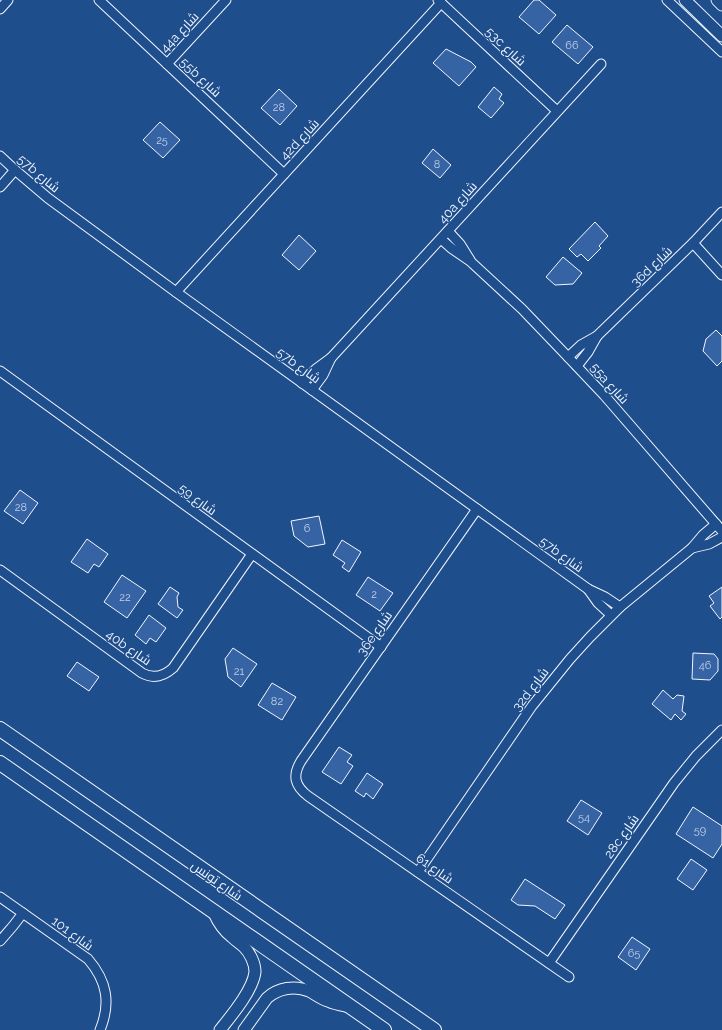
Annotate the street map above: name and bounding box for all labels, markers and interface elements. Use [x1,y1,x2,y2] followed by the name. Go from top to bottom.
[157,9,203,56] street label: 44a شارع
[482,24,529,70] street label: 53c شارع
[565,39,579,52] house number: 66
[176,55,224,101] street label: 55b شارع
[273,101,285,114] house number: 28
[277,116,323,164] street label: 42d شارع
[156,134,168,147] house number: 25
[14,151,63,196] street label: 57b شارع
[434,158,440,171] house number: 8
[435,178,481,227] street label: 40a شارع
[628,243,676,290] street label: 36d شارع
[273,344,324,387] street label: 57b شارع
[587,360,632,408] street label: 55a شارع
[175,481,220,519] street label: شارع 59
[15,501,27,514] house number: 28
[304,522,311,535] house number: 6
[536,533,587,576] street label: 57b شارع
[371,588,377,601] house number: 2
[119,591,131,604] house number: 22
[354,608,396,659] street label: 36e شارع
[103,626,154,669] street label: 40b شارع
[699,659,712,672] house number: 46
[234,665,245,678] house number: 21
[509,665,552,715] street label: 32d شارع
[271,695,283,708] house number: 82
[578,811,590,824] house number: 54
[601,811,643,862] street label: 28c شارع
[694,824,706,837] house number: 59
[413,850,456,887] street label: شارع 61
[188,857,245,904] street label: شارع تونس
[48,913,96,954] street label: شارع 101
[628,947,640,960] house number: 65

